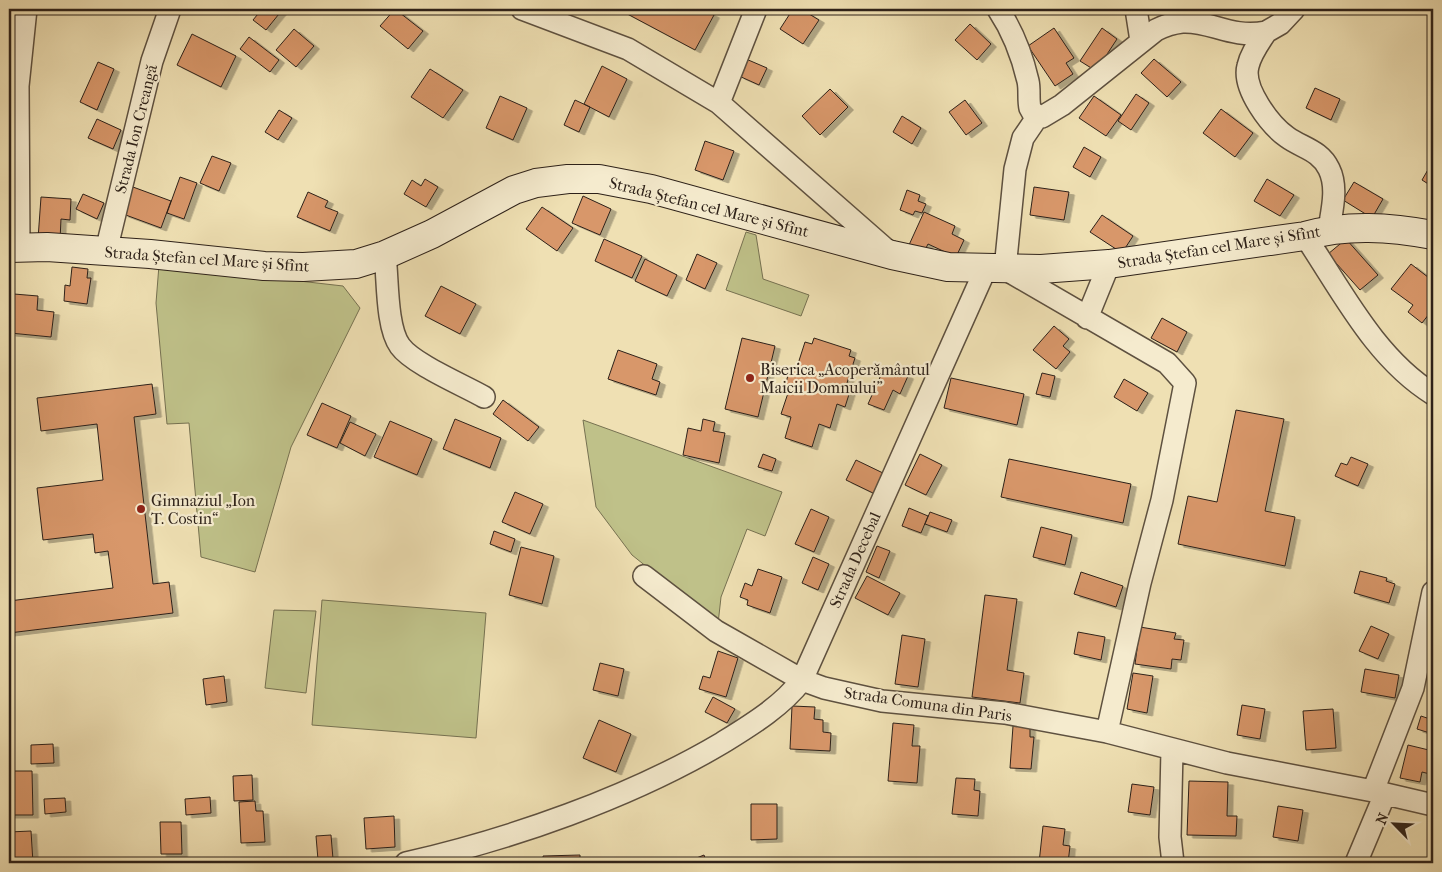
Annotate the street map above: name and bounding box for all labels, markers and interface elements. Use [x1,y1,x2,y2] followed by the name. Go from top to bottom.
[111,62,161,196] street label: Strada Ion Creangă
[607,173,811,241] street label: Strada Ștefan cel Mare și Sfînt
[1116,222,1322,272] street label: Strada Ștefan cel Mare și Sfînt
[104,242,310,276] street label: Strada Ștefan cel Mare și Sfînt
[760,360,930,397] place label: Biserica „Acoperământul Maicii Domnului”
[744,372,756,384] marker: Biserica „Acoperământul Maicii Domnului”
[151,491,256,528] place label: Gimnaziul „Ion T. Costin“
[135,503,147,515] marker: Gimnaziul „Ion T. Costin“
[825,509,885,611] street label: Strada Decebal
[843,683,1013,725] street label: Strada Comuna din Paris
[1370,800,1420,850] north arrow
[1373,810,1393,827] text: N

